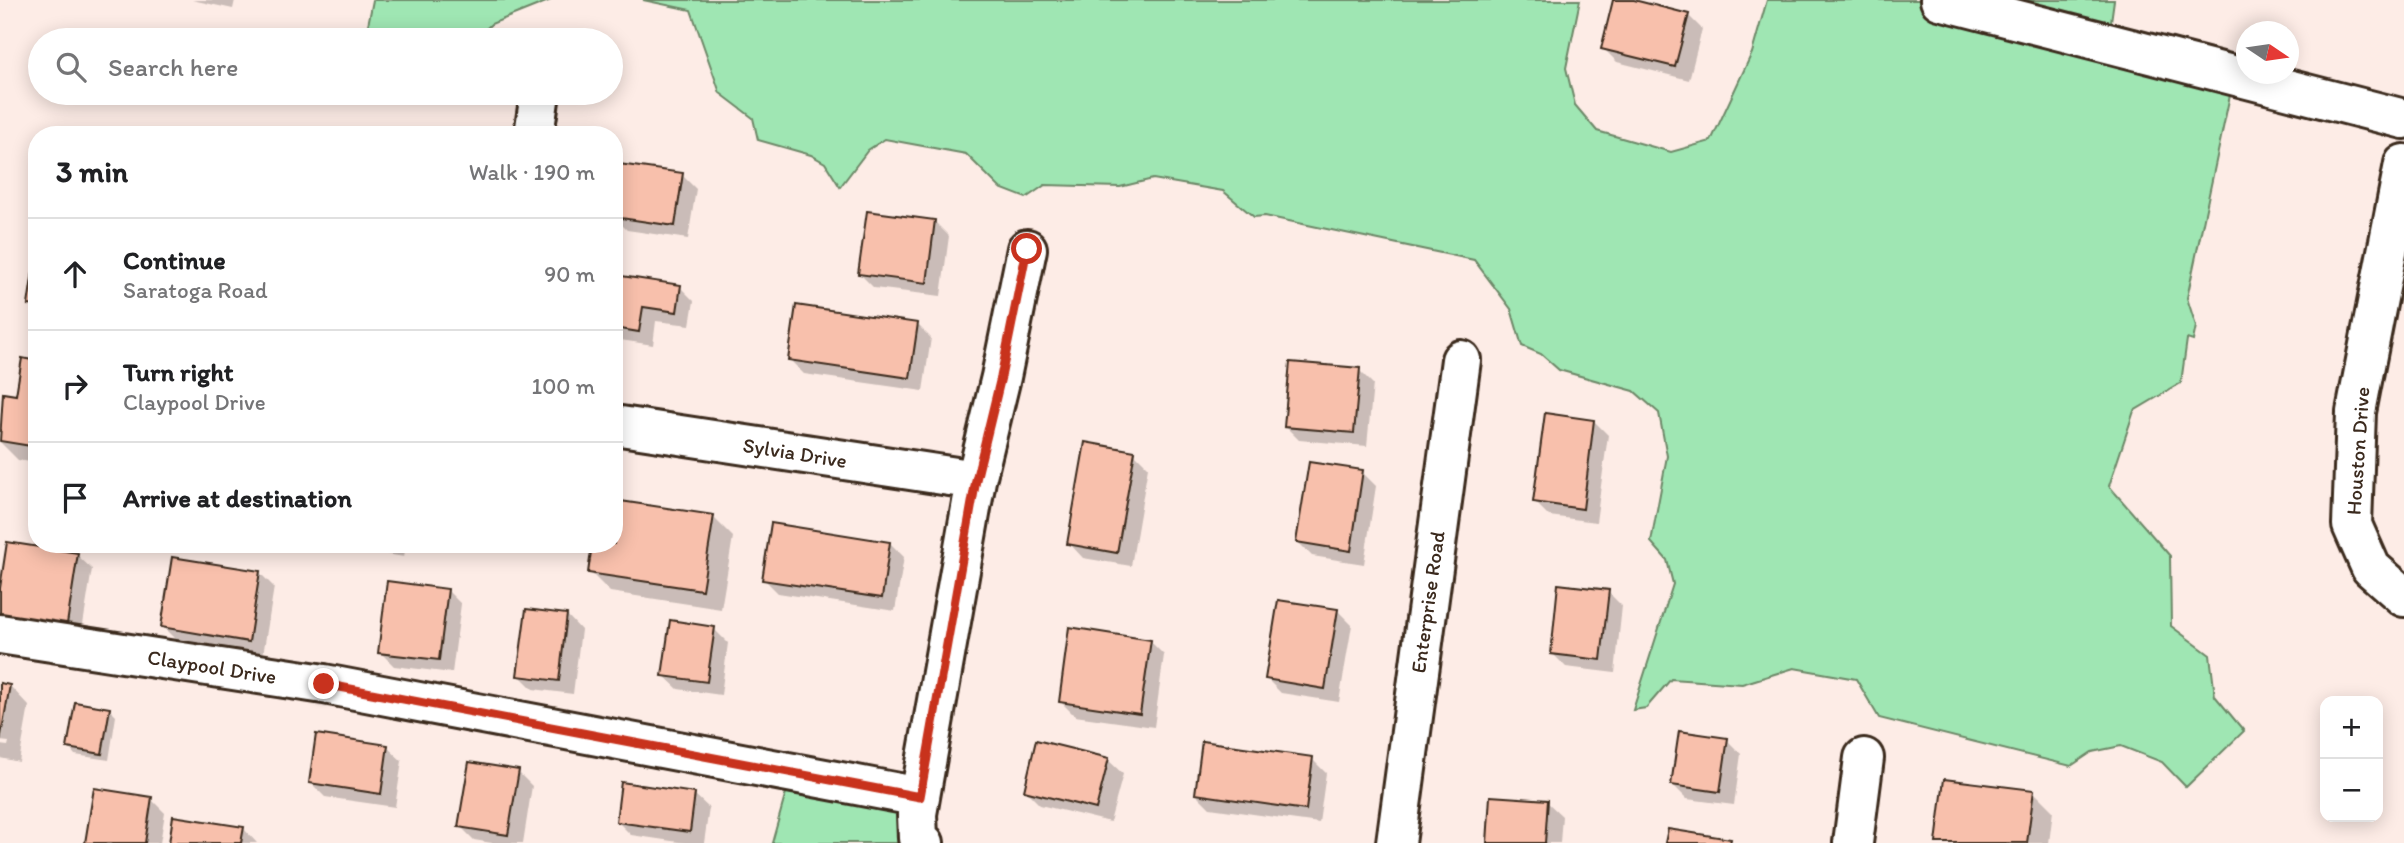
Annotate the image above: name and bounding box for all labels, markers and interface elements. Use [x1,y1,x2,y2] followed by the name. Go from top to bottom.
[2236,21,2299,84] north arrow
[28,28,623,105] search box
[52,48,90,86] icon: search
[108,51,238,83] text: Search here
[56,153,128,190] text: 3 min
[469,158,595,186] text: Walk · 190 m
[1011,233,1042,264] route start
[123,244,226,276] text: Continue
[56,255,94,293] icon: ahead
[544,260,595,288] text: 90 m
[123,276,268,304] text: Saratoga Road
[123,356,234,388] text: Turn right
[56,367,94,405] icon: right
[531,372,595,400] text: 100 m
[2341,386,2374,516] street label: Houston Drive
[123,388,266,416] text: Claypool Drive
[741,432,849,473] street label: Sylvia Drive
[56,479,94,517] icon: arrive
[123,482,352,514] text: Arrive at destination
[1405,529,1450,675] street label: Enterprise Road
[146,644,278,689] street label: Claypool Drive
[308,668,339,699] route end
[2320,696,2383,822] map controls
[2320,696,2383,759] button: +
[2320,759,2383,822] button: −

